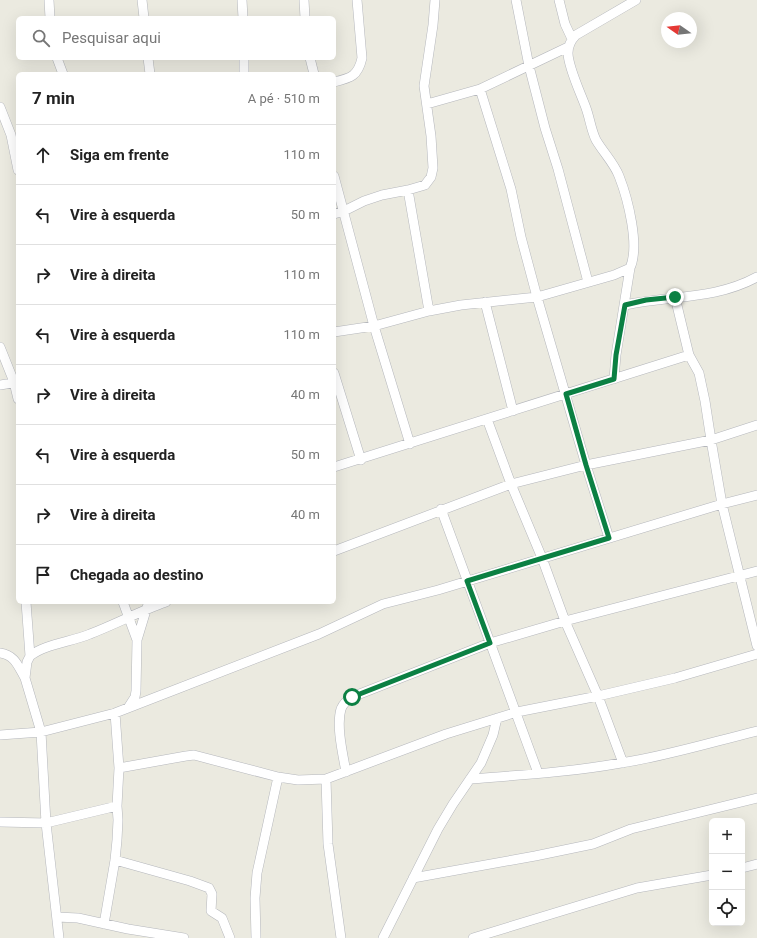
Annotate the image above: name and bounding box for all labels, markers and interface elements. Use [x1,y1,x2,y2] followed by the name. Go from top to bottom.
[661,12,697,48] north arrow
[16,16,336,60] search box
[30,27,52,49] icon: search
[62,29,161,47] text: Pesquisar aqui
[32,88,75,108] text: 7 min
[248,91,320,106] text: A pé · 510 m
[32,144,54,166] icon: ahead
[70,146,169,164] text: Siga em frente
[283,147,320,162] text: 110 m
[32,204,54,226] icon: left
[70,206,175,224] text: Vire à esquerda
[291,207,320,222] text: 50 m
[32,264,54,286] icon: right
[70,266,156,284] text: Vire à direita
[283,267,320,282] text: 110 m
[666,288,684,306] route end
[32,324,54,346] icon: left
[70,326,175,344] text: Vire à esquerda
[283,327,320,342] text: 110 m
[32,384,54,406] icon: right
[70,386,156,404] text: Vire à direita
[291,387,320,402] text: 40 m
[32,444,54,466] icon: left
[70,446,175,464] text: Vire à esquerda
[291,447,320,462] text: 50 m
[32,504,54,526] icon: right
[70,506,156,524] text: Vire à direita
[291,507,320,522] text: 40 m
[32,564,54,586] icon: arrive
[70,566,204,584] text: Chegada ao destino
[343,688,361,706] route start
[709,818,745,926] map controls
[709,818,745,854] button: +
[709,854,745,890] button: −
[709,890,745,926] button: locate

